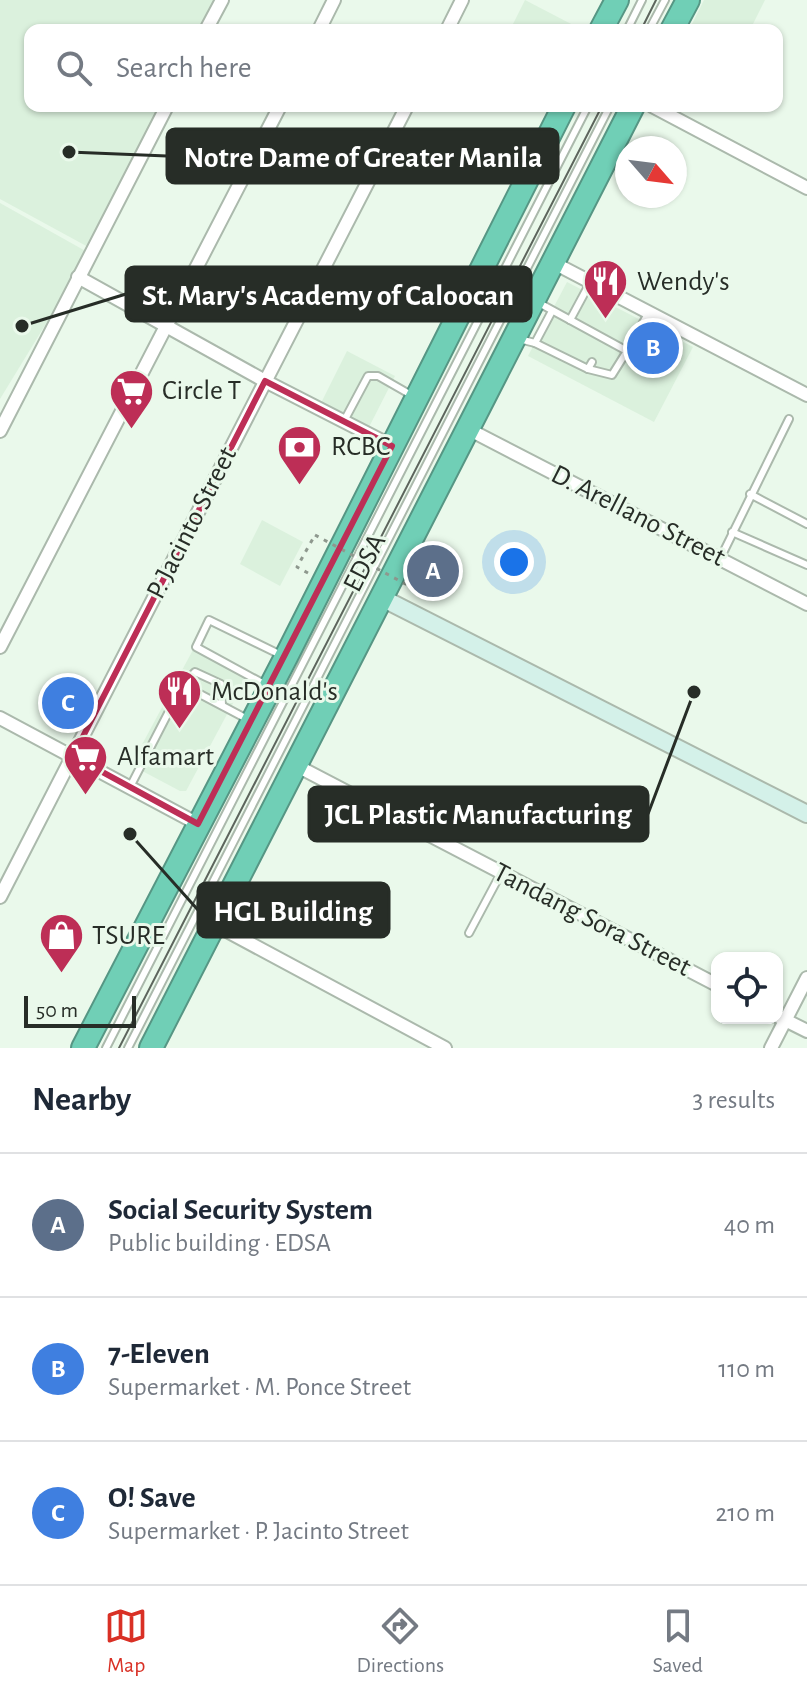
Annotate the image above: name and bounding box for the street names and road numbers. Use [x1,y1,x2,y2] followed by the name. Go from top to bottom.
[142,443,242,603] street label: P. Jacinto Street
[547,460,729,572] street label: D. Arellano Street
[339,529,391,597] street label: EDSA
[489,858,695,982] street label: Tandang Sora Street

